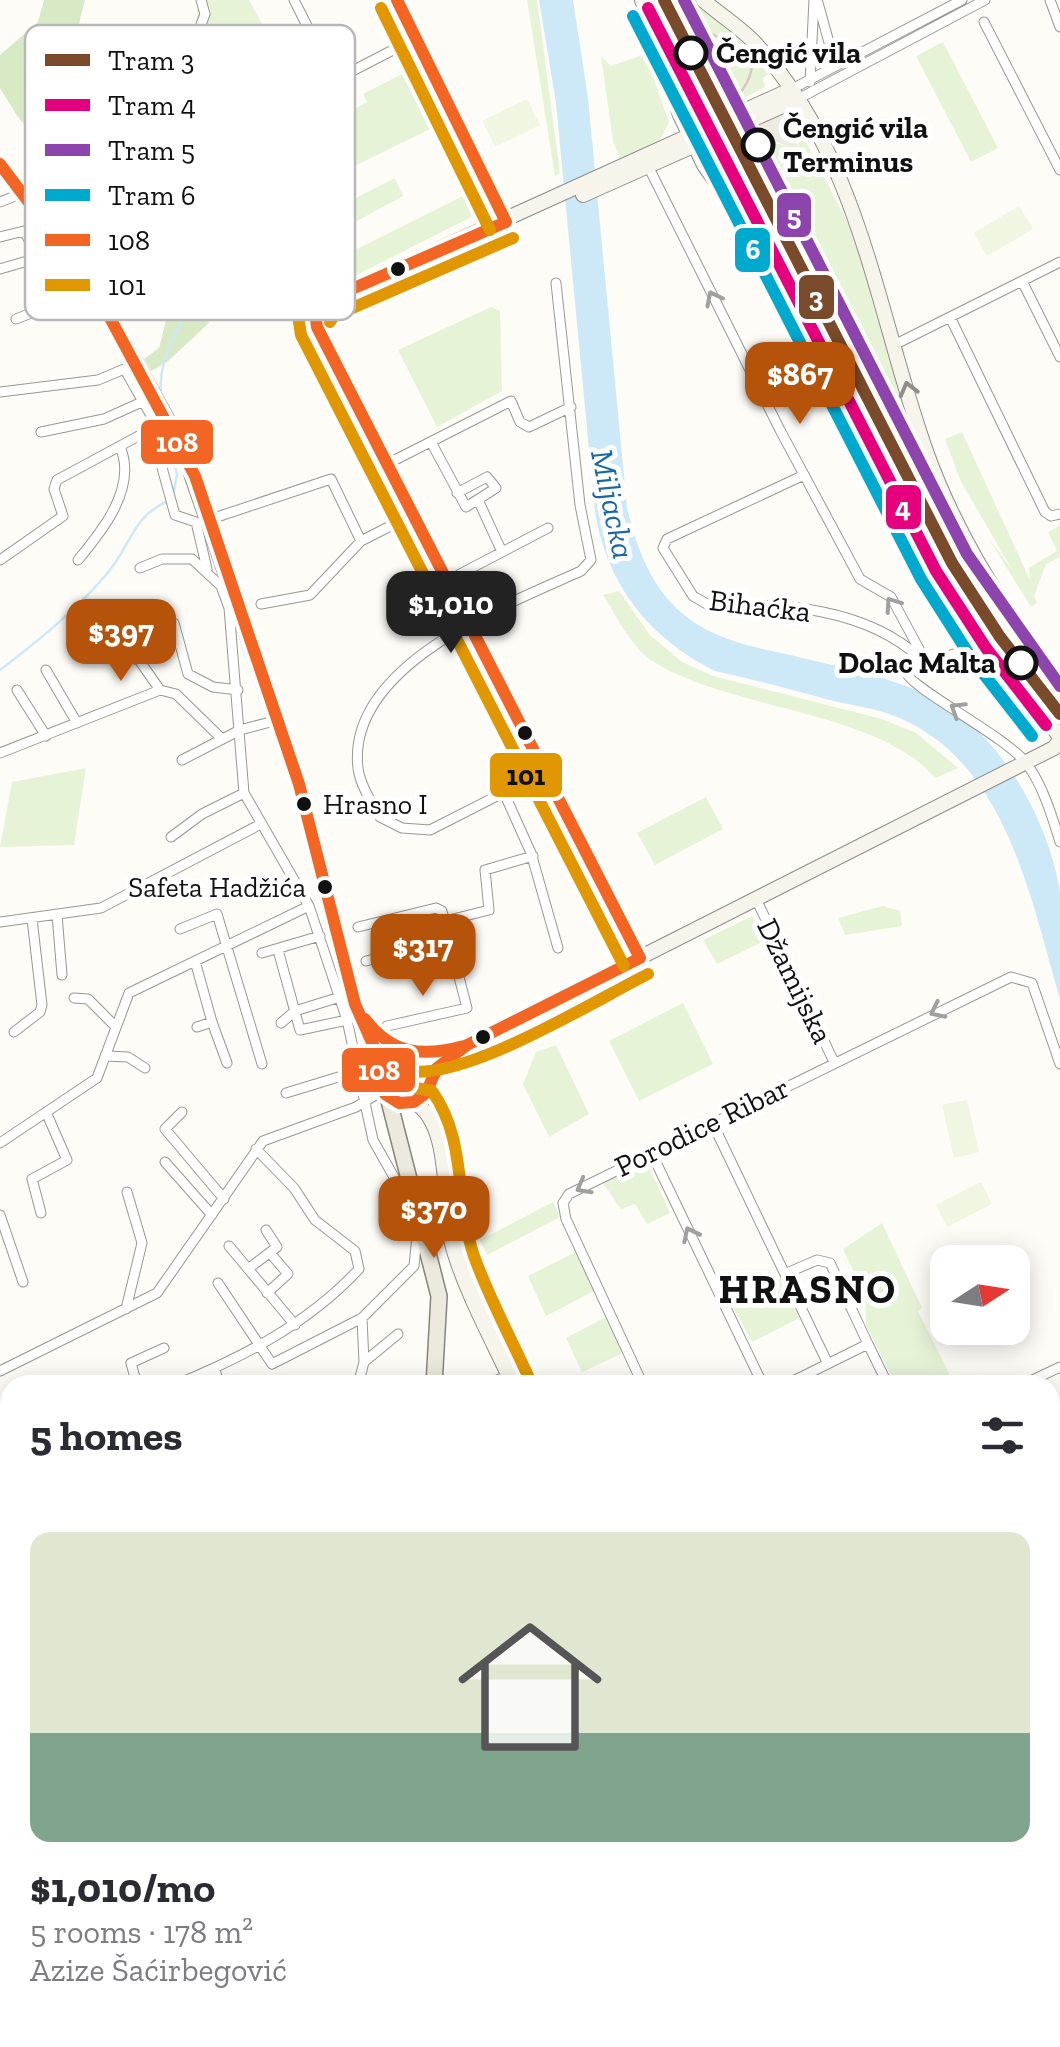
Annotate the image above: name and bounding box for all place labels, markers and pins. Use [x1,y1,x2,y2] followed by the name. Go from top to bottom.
[716,35,861,71] place label: Čengić vila
[675,37,707,69] marker: Čengić vila
[783,110,928,180] place label: Čengić vila Terminus
[742,129,774,161] marker: Čengić vila Terminus
[388,259,408,279] unlabelled marker
[741,342,859,427] pin: $867
[370,571,532,656] pin: $1,010
[62,599,180,684] pin: $397
[838,645,996,681] place label: Dolac Malta
[1005,647,1037,679] marker: Dolac Malta
[515,723,535,743] unlabelled marker
[323,788,427,821] place label: Hrasno I
[294,794,314,814] marker: Hrasno I
[128,871,306,904] place label: Safeta Hadžića
[315,877,335,897] marker: Safeta Hadžića
[364,914,482,999] pin: $317
[473,1027,493,1047] unlabelled marker
[375,1176,493,1261] pin: $370

